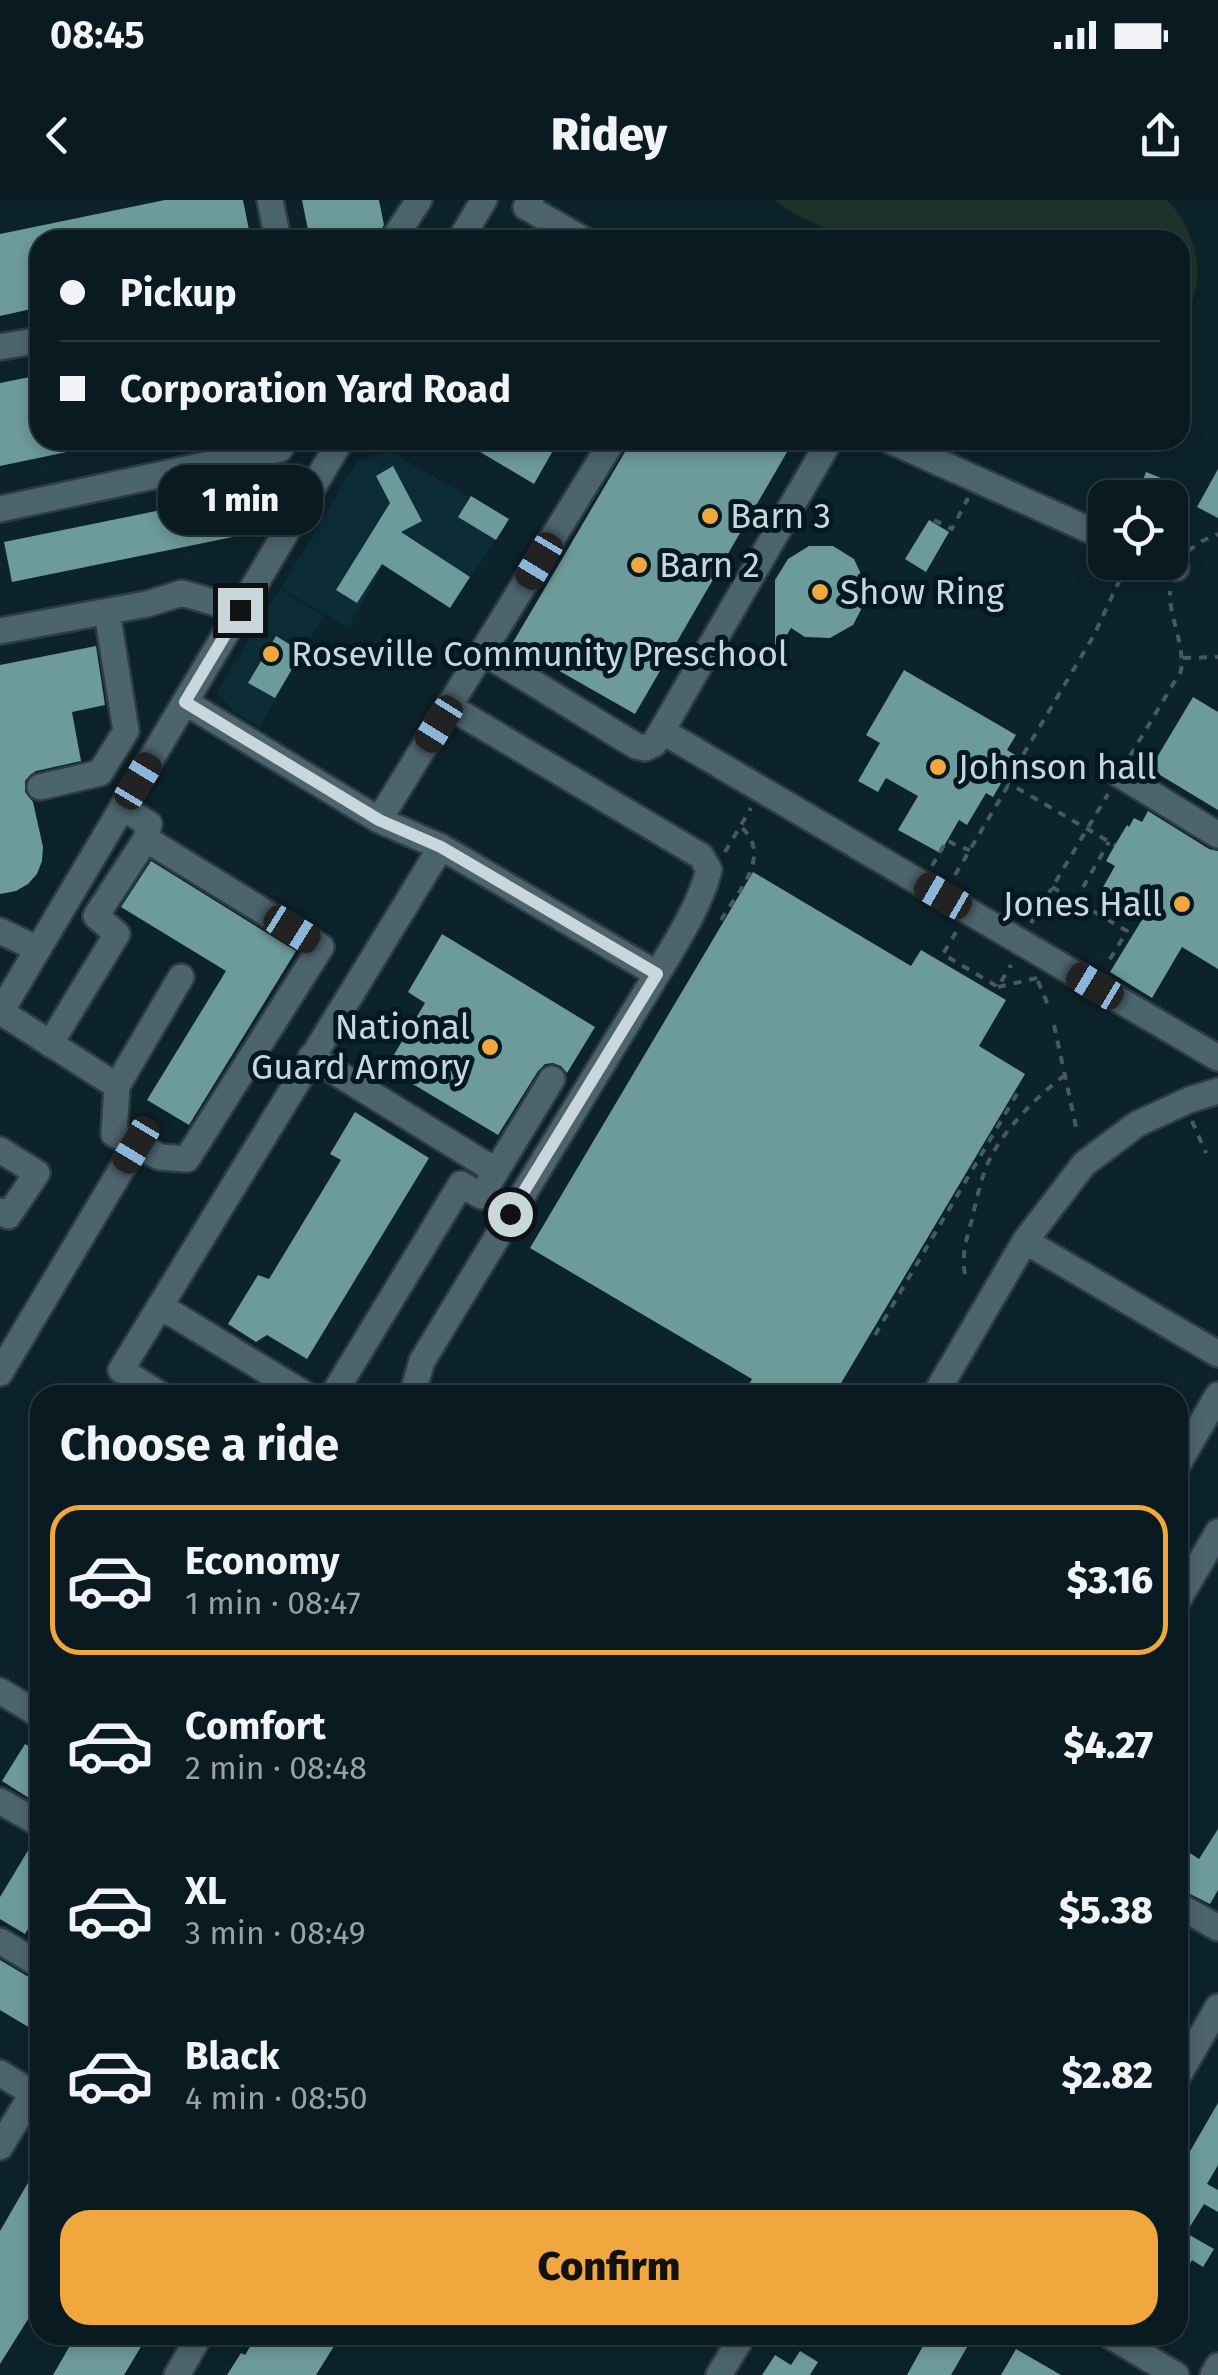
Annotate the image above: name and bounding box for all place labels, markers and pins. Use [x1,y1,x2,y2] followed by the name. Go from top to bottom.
[730,495,831,537] place label: Barn 3
[699,505,721,527] marker: Barn 3
[659,544,760,586] place label: Barn 2
[628,554,650,576] marker: Barn 2
[840,571,1005,613] place label: Show Ring
[809,581,831,603] marker: Show Ring
[291,633,788,675] place label: Roseville Community Preschool
[260,643,282,665] marker: Roseville Community Preschool
[958,746,1156,788] place label: Johnson hall
[927,756,949,778] marker: Johnson hall
[1003,883,1162,925] place label: Jones Hall
[1171,893,1193,915] marker: Jones Hall
[251,1006,470,1088] place label: National Guard Armory
[479,1036,501,1058] marker: National Guard Armory

